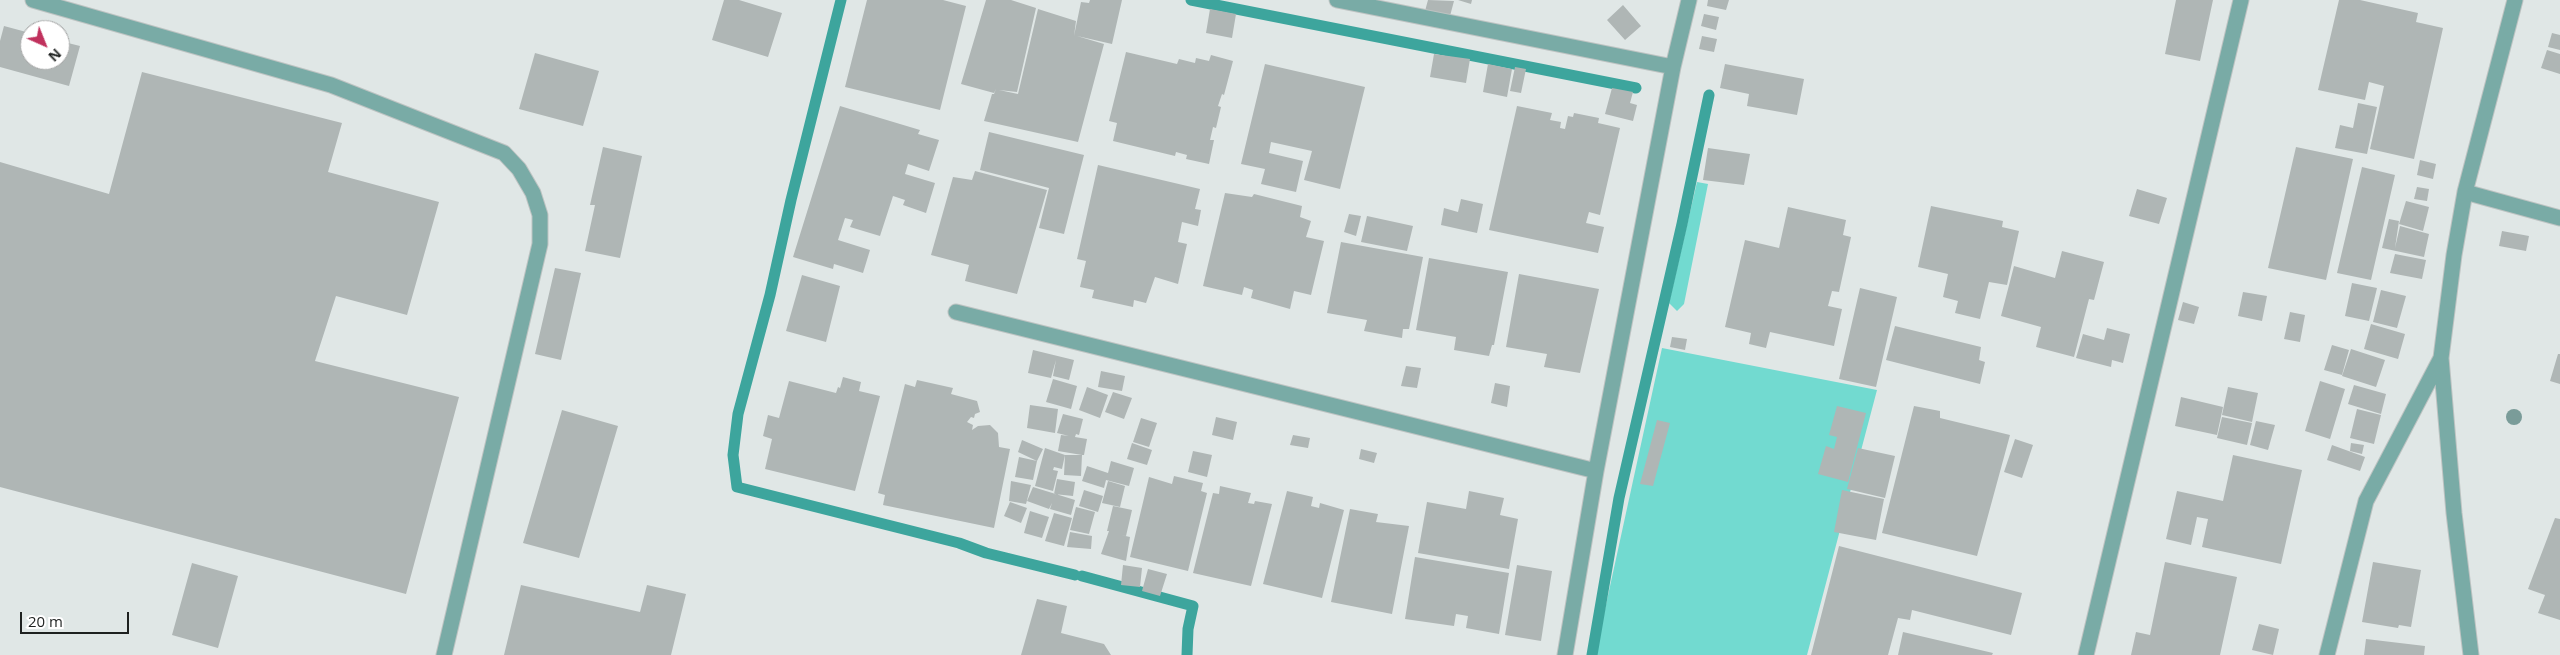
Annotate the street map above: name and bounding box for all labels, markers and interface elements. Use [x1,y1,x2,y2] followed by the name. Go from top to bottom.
[20,20,70,70] north arrow
[44,45,66,66] text: N
[22,602,131,634] scale bar
[28,611,63,631] text: 20 m

